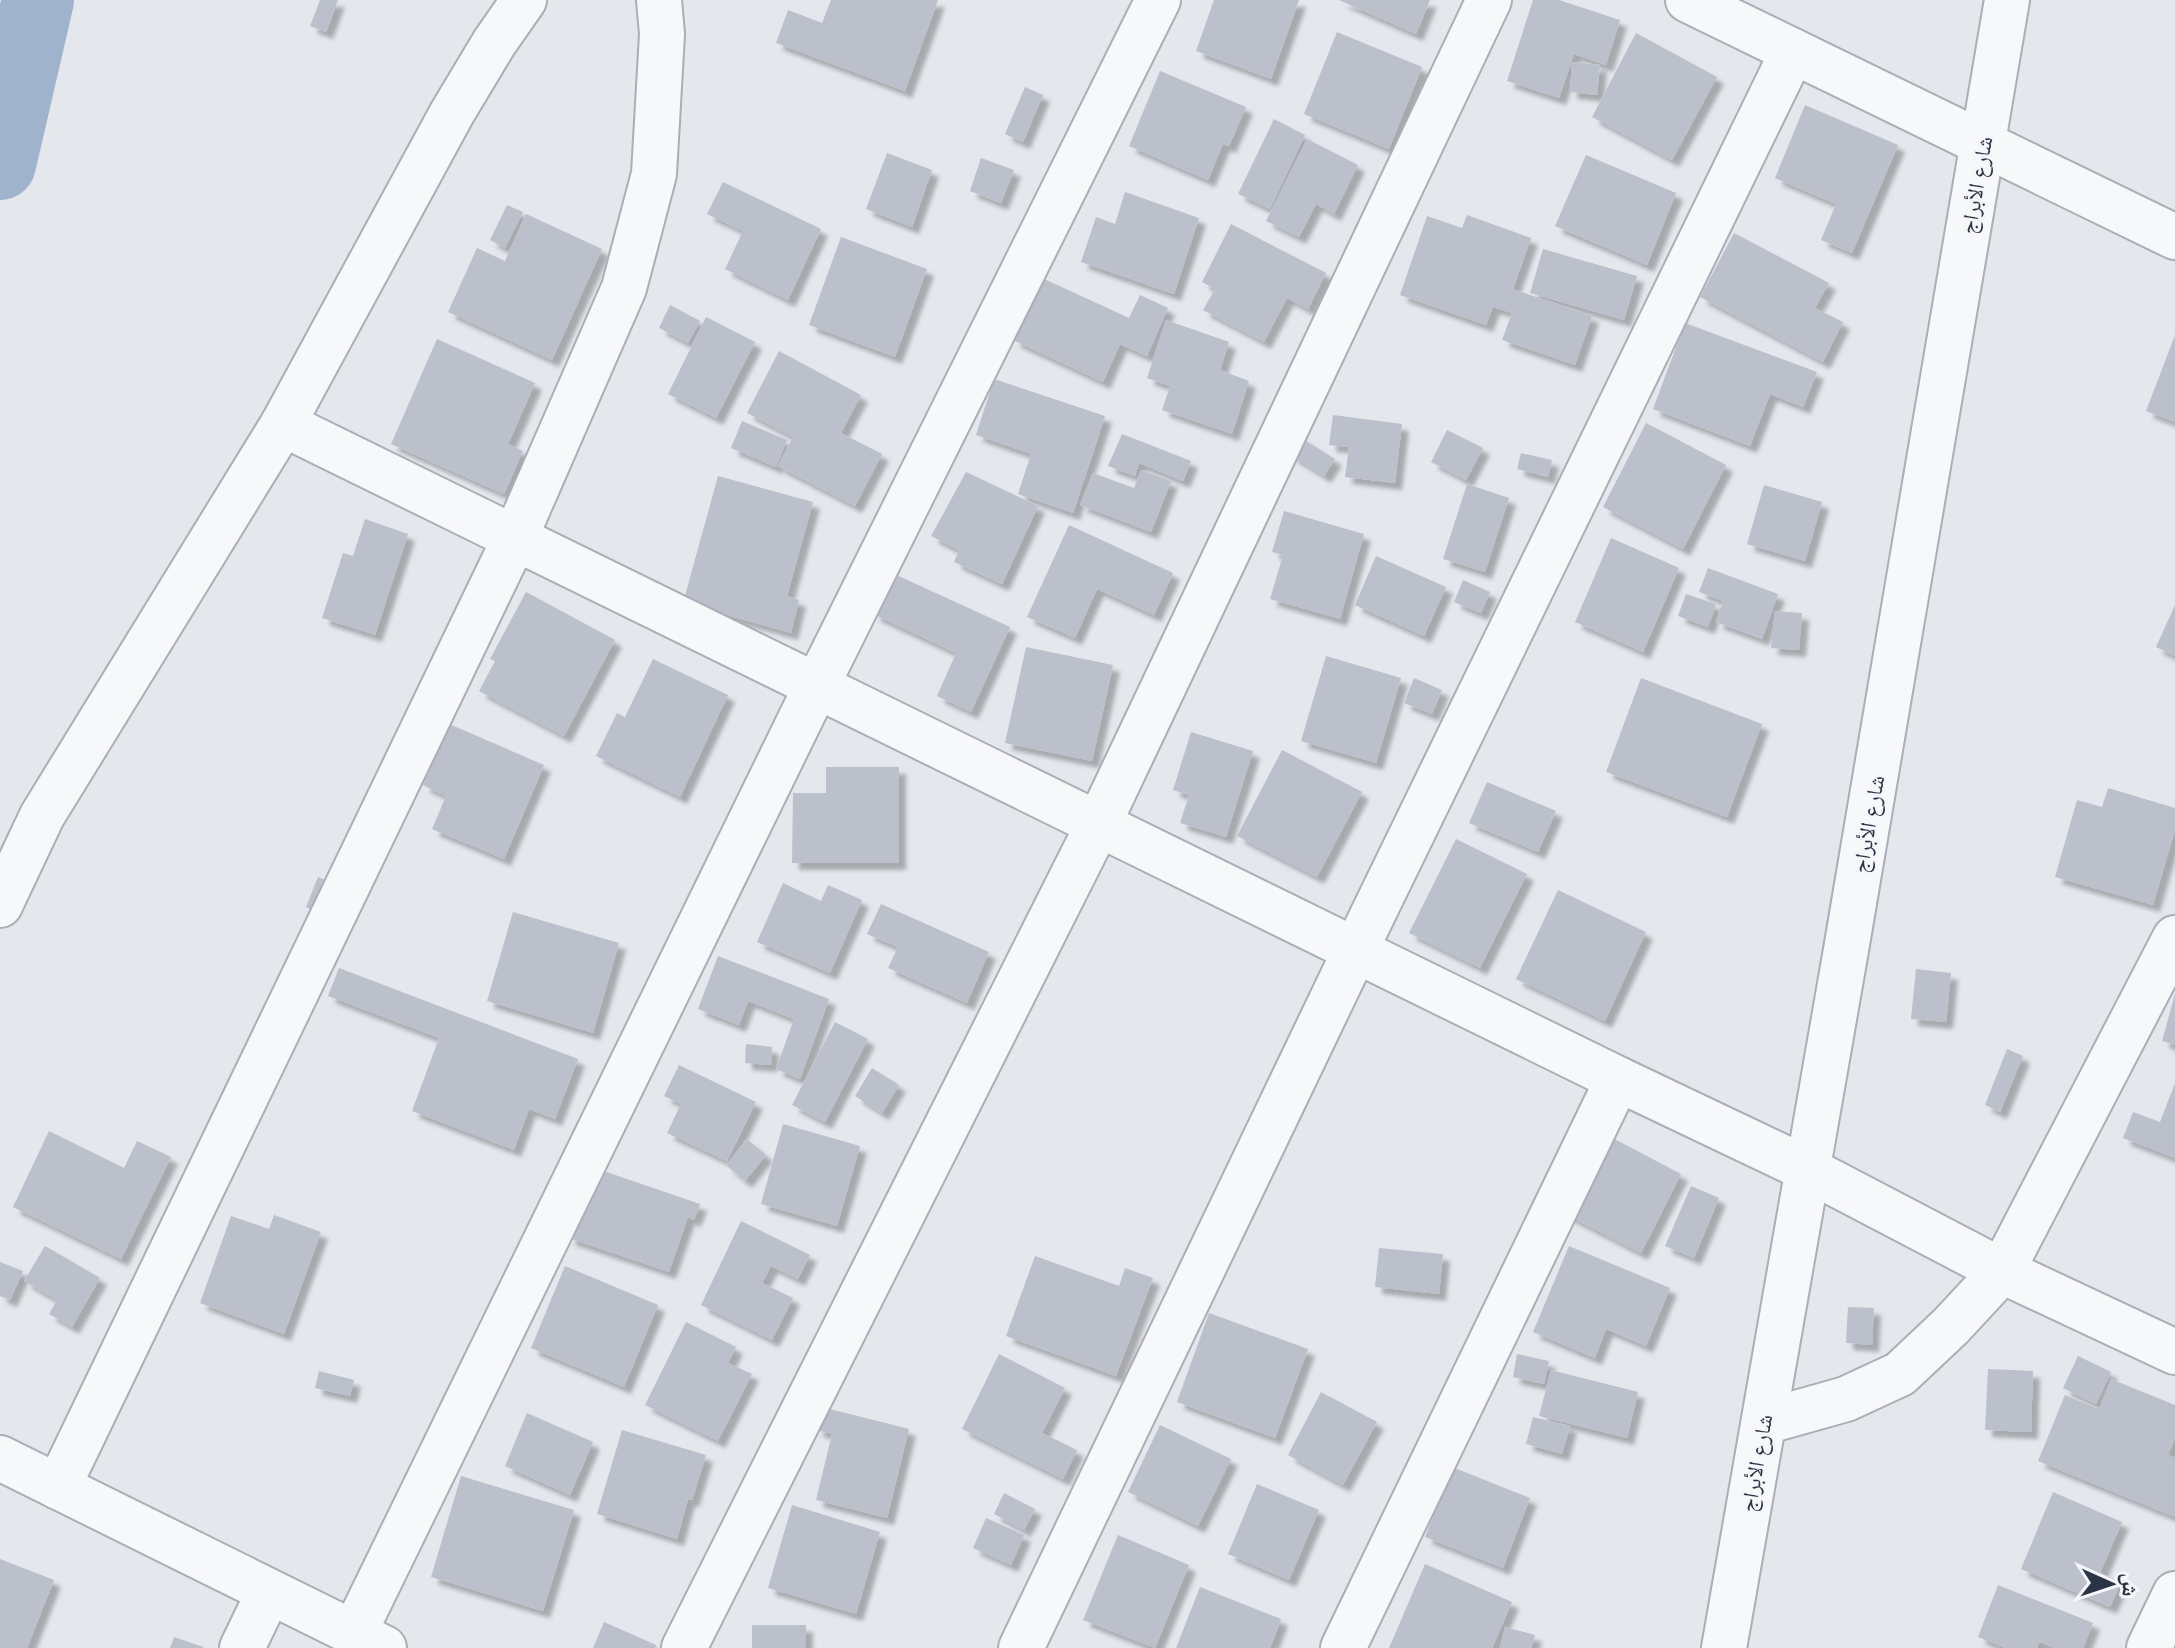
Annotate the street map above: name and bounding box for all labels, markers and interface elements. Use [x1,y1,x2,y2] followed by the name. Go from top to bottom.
[1954,134,1998,236] street label: شارع الأبراج
[1846,773,1890,875] street label: شارع الأبراج
[1734,1412,1778,1514] street label: شارع الأبراج
[2071,1544,2151,1624] north arrow
[2116,1573,2146,1597] text: ش

